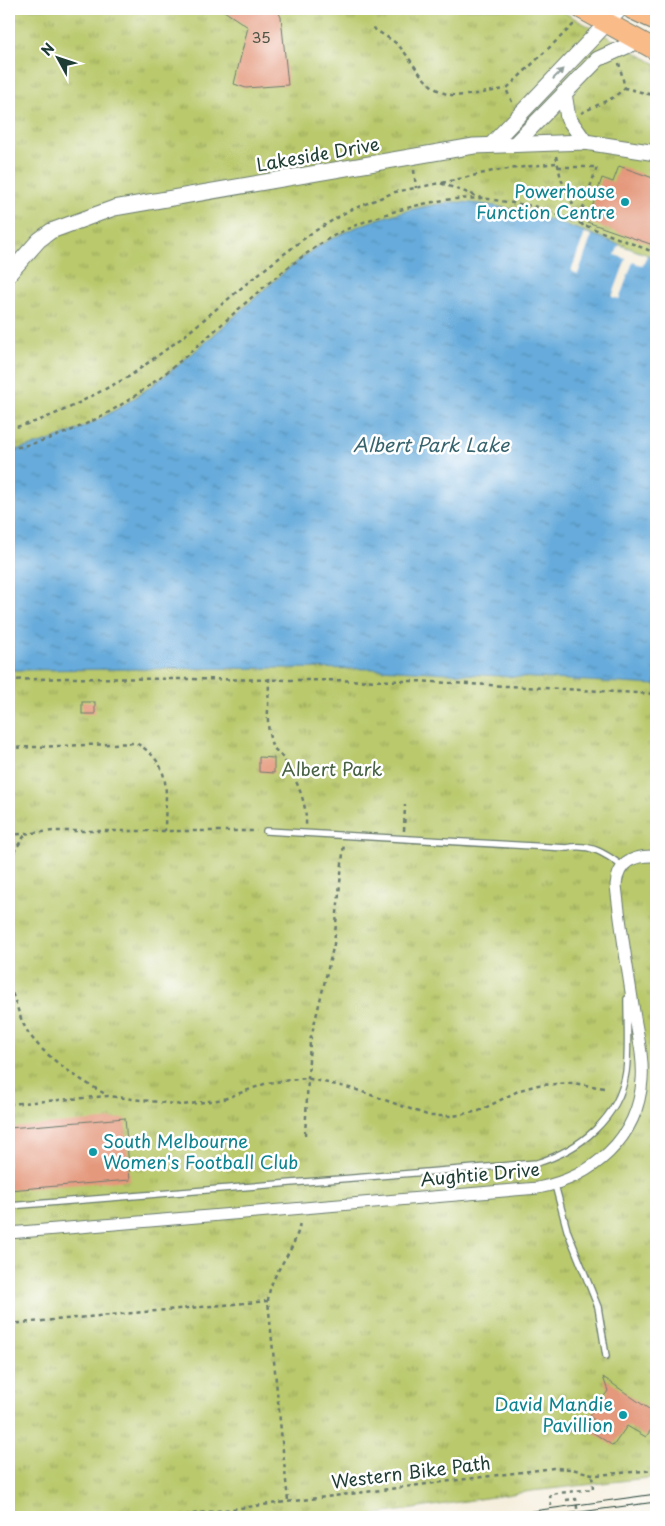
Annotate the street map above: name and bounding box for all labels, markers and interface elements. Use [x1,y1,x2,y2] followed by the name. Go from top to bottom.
[251,25,271,48] house number: 35
[32,32,82,82] north arrow
[36,38,59,60] text: N
[552,68,564,80] one-way arrow
[254,129,382,178] street label: Lakeside Drive
[476,177,615,225] place label: Powerhouse Function Centre
[619,196,631,208] marker: Powerhouse Function Centre
[353,430,510,458] water label: Albert Park Lake
[282,755,382,782] park label: Albert Park
[103,1127,298,1175] place label: South Melbourne Women's Football Club
[87,1146,99,1158] marker: South Melbourne Women's Football Club
[419,1155,541,1192] street label: Aughtie Drive
[494,1390,613,1438] place label: David Mandie Pavillion
[617,1409,629,1421] marker: David Mandie Pavillion
[330,1448,492,1495] street label: Western Bike Path

